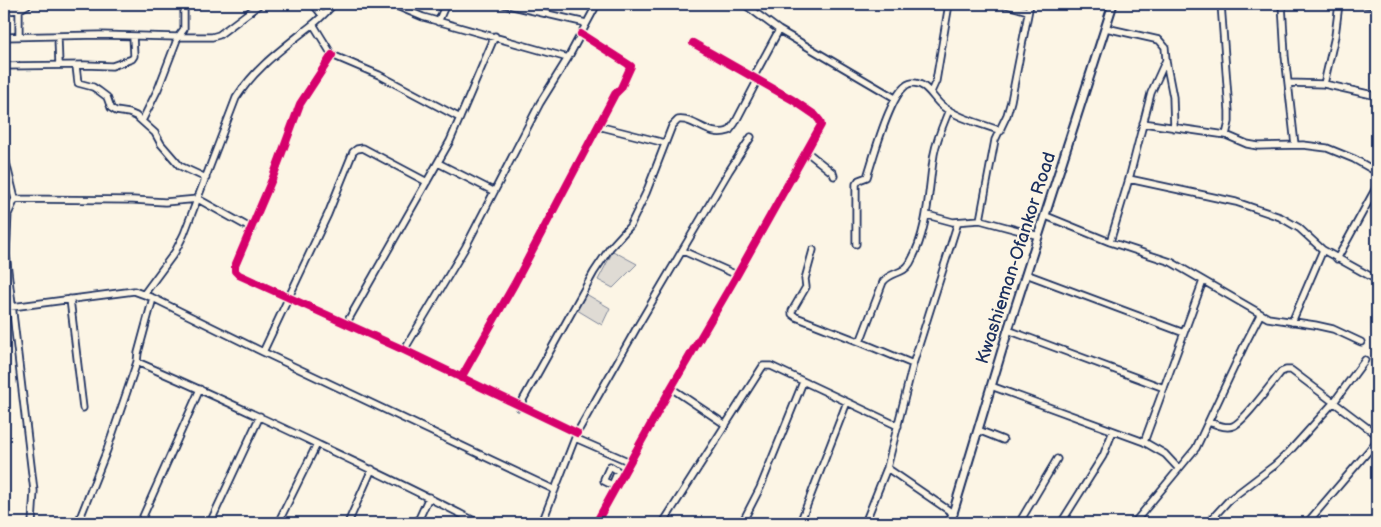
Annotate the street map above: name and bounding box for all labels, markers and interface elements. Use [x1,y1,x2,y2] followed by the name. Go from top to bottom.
[972,149,1060,367] street label: Kwashieman-Ofankor Road

